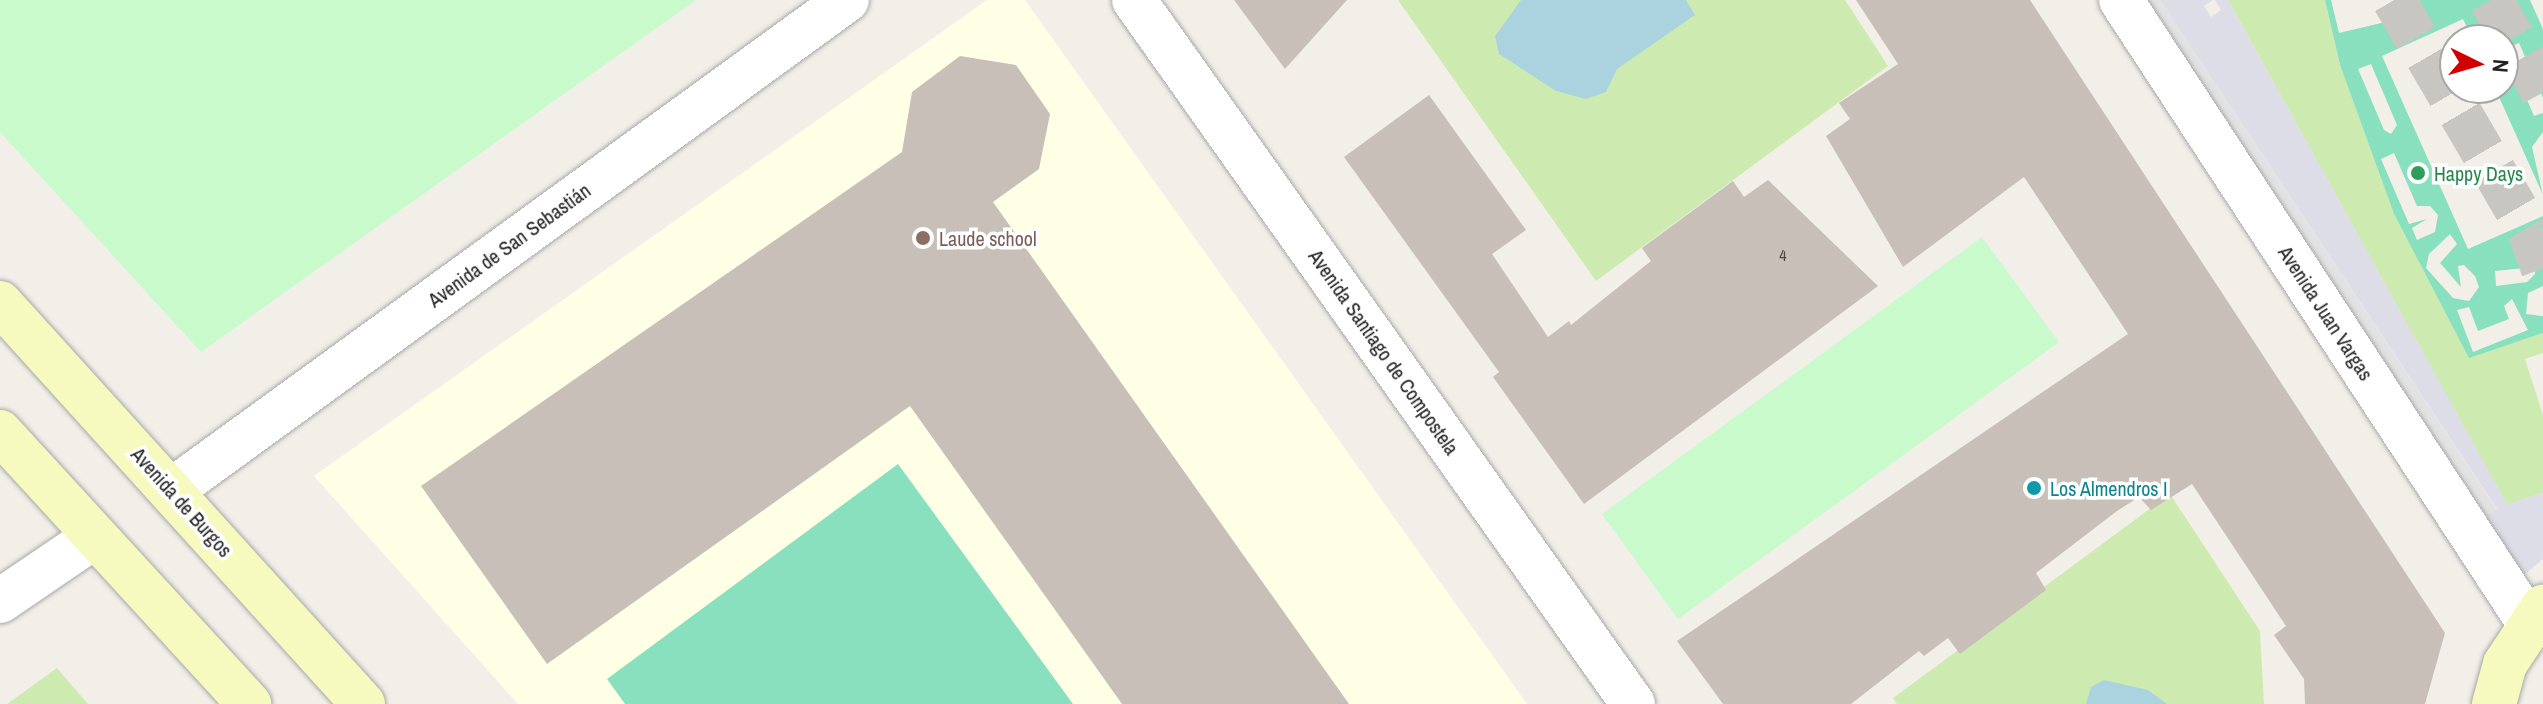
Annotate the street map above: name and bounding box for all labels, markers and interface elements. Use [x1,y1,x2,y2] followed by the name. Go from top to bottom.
[2439,24,2519,104] north arrow
[2485,58,2516,74] text: N
[2434,161,2523,185] place label: Happy Days
[2409,164,2427,182] marker: Happy Days
[423,178,595,312] street label: Avenida de San Sebastián
[939,226,1037,250] place label: Laude school
[914,229,932,247] marker: Laude school
[2274,241,2378,385] street label: Avenida Juan Vargas
[1304,245,1464,459] street label: Avenida Santiago de Compostela
[1779,245,1787,265] house number: 4
[127,442,237,562] street label: Avenida de Burgos
[2050,476,2168,500] place label: Los Almendros I
[2025,479,2043,497] marker: Los Almendros I

